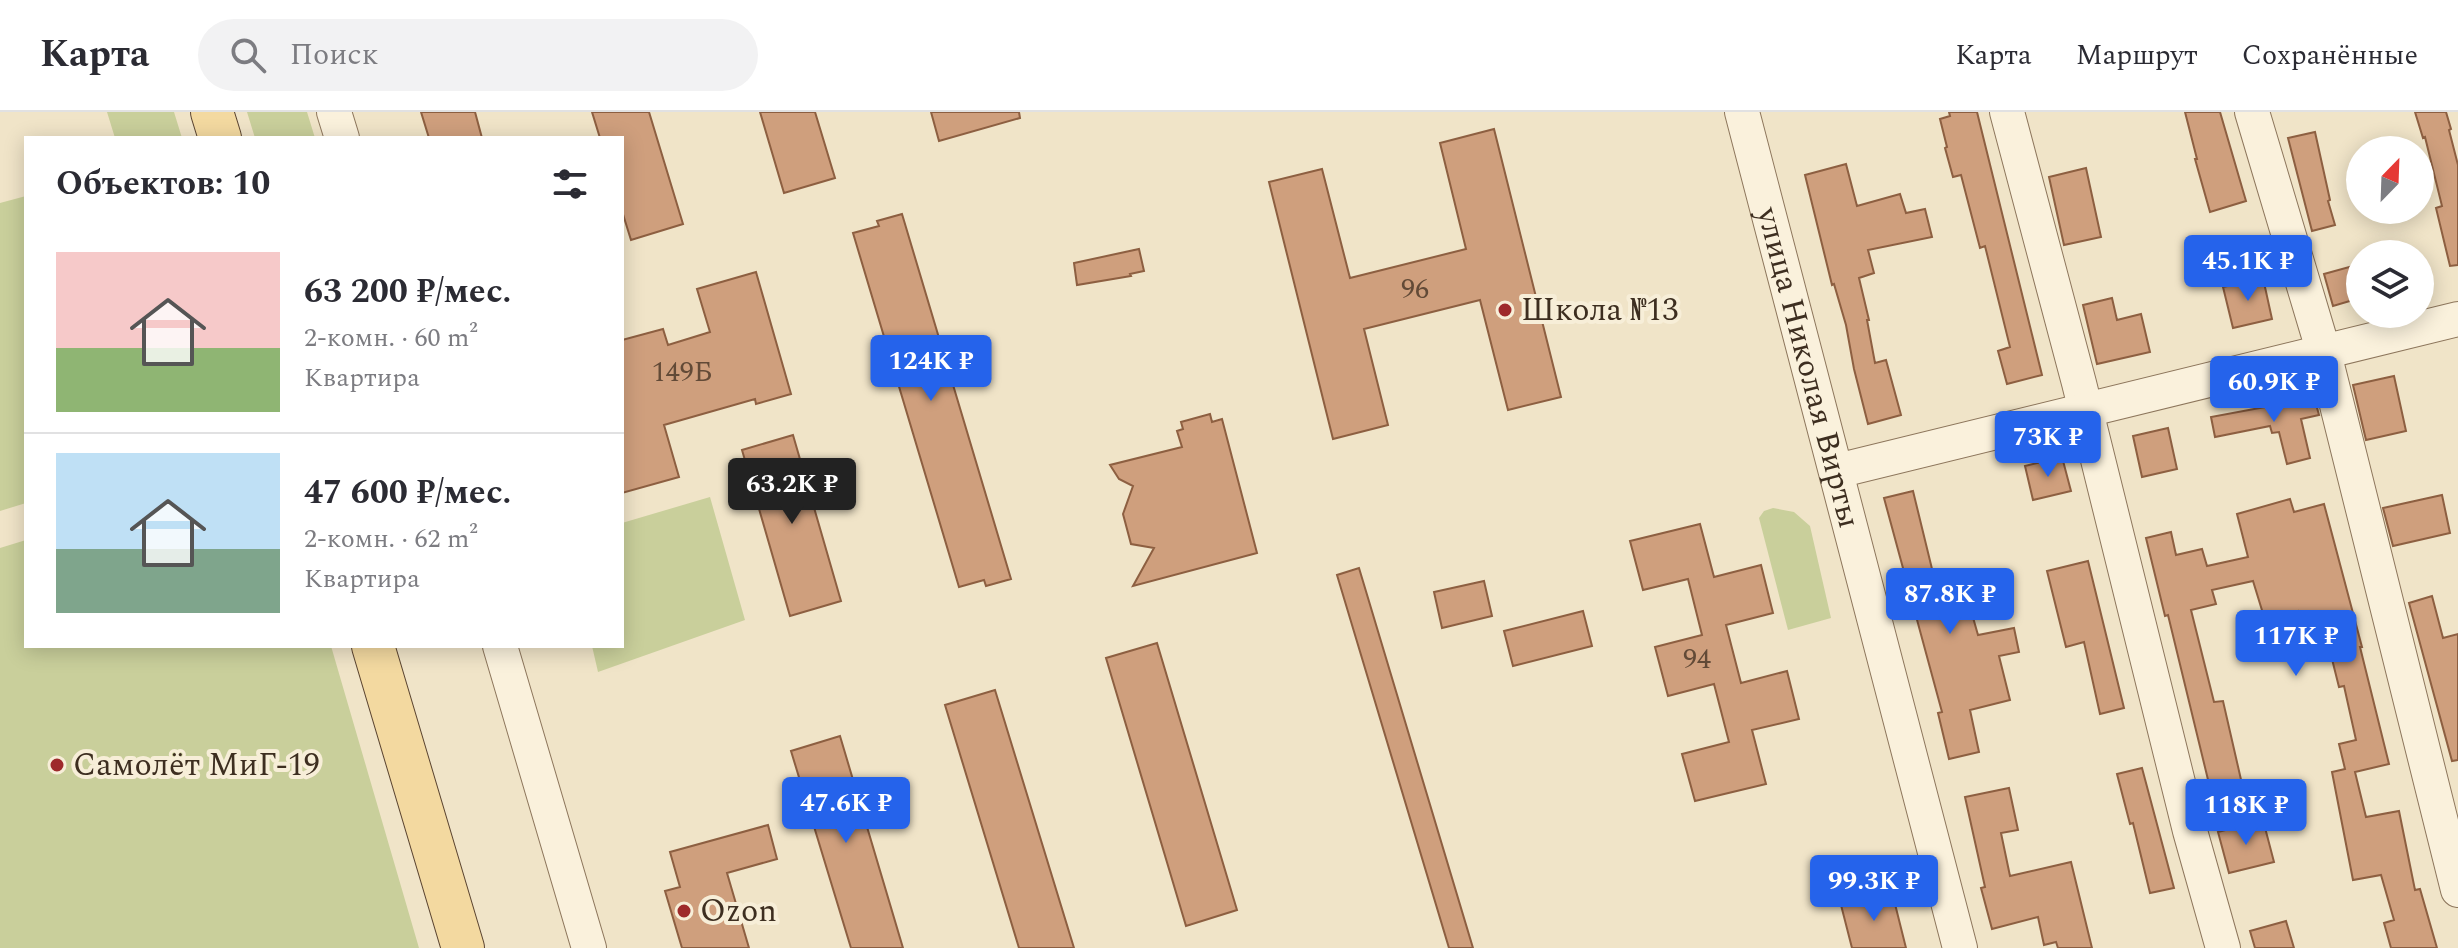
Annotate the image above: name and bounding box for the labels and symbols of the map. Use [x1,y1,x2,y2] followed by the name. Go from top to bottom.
[2346,136,2434,224] north arrow
[1743,201,1874,533] street label: улица Николая Вирты
[2174,235,2322,303] pin: 45.1K ₽
[1401,268,1429,311] house number: 96
[1521,286,1678,335] place label: Школа №13
[1496,301,1514,319] marker: Школа №13
[866,335,996,403] pin: 124K ₽
[652,351,712,394] house number: 149Б
[2200,356,2348,424] pin: 60.9K ₽
[1992,411,2104,479] pin: 73K ₽
[718,458,866,526] pin: 63.2K ₽
[1876,568,2024,636] pin: 87.8K ₽
[2231,610,2361,678] pin: 117K ₽
[1683,638,1711,681] house number: 94
[73,741,320,790] place label: Самолёт МиГ-19
[48,756,66,774] marker: Самолёт МиГ-19
[772,777,920,845] pin: 47.6K ₽
[2181,779,2311,847] pin: 118K ₽
[1800,855,1948,923] pin: 99.3K ₽
[700,887,777,936] place label: Ozon
[675,902,693,920] marker: Ozon

